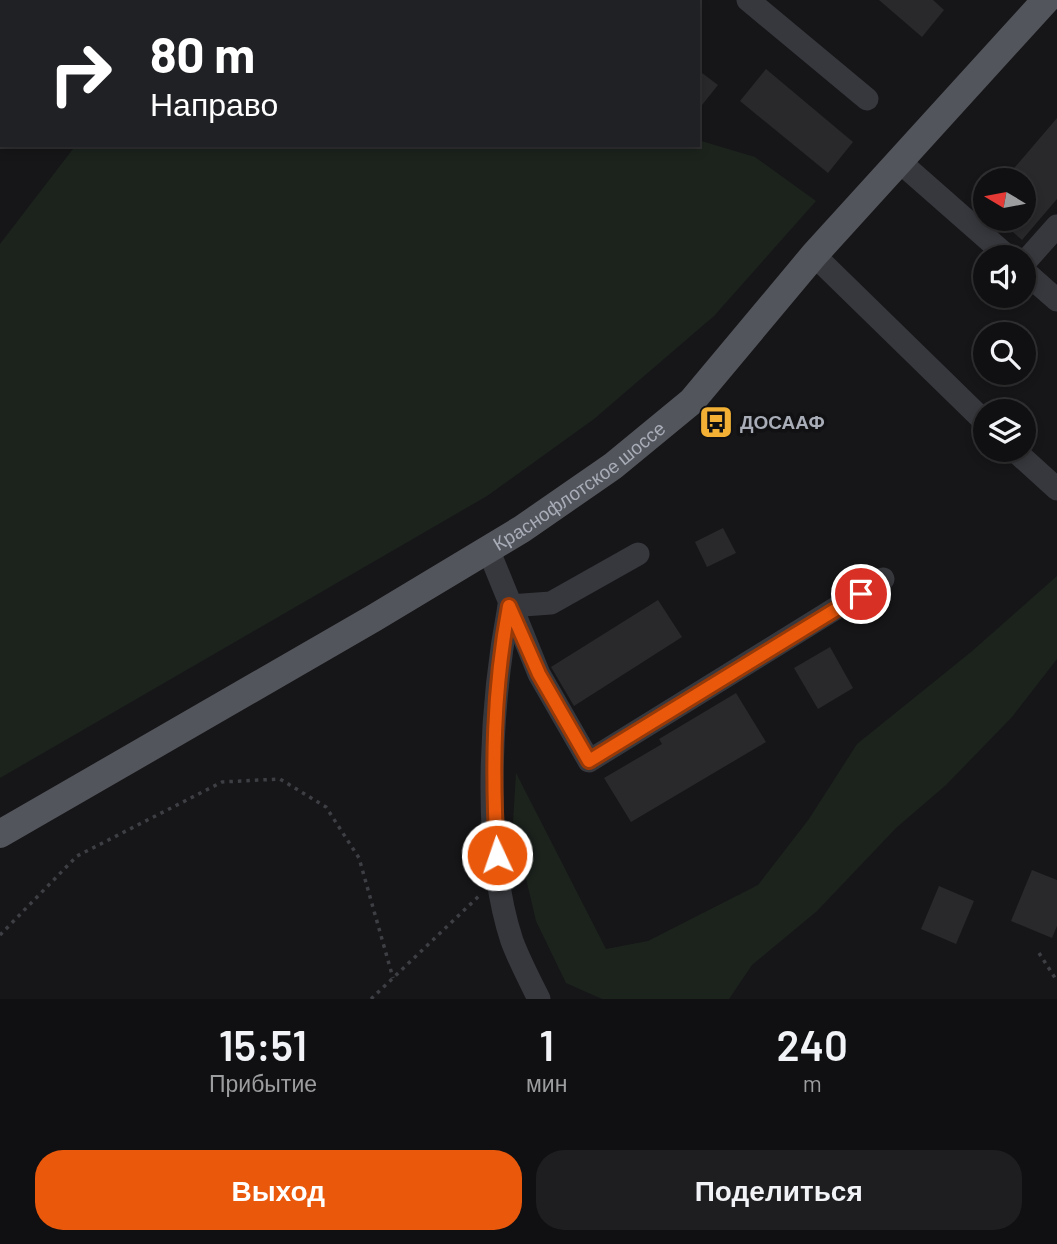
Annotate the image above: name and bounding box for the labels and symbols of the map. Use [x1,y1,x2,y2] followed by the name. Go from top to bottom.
[973,168,1036,231] north arrow
[697,403,735,441] bus stop icon: ДОСААФ
[740,410,825,433] place label: ДОСААФ
[489,416,669,555] street label: Краснофлотское шоссе
[831,564,891,624] pin
[460,818,534,892] position arrow

